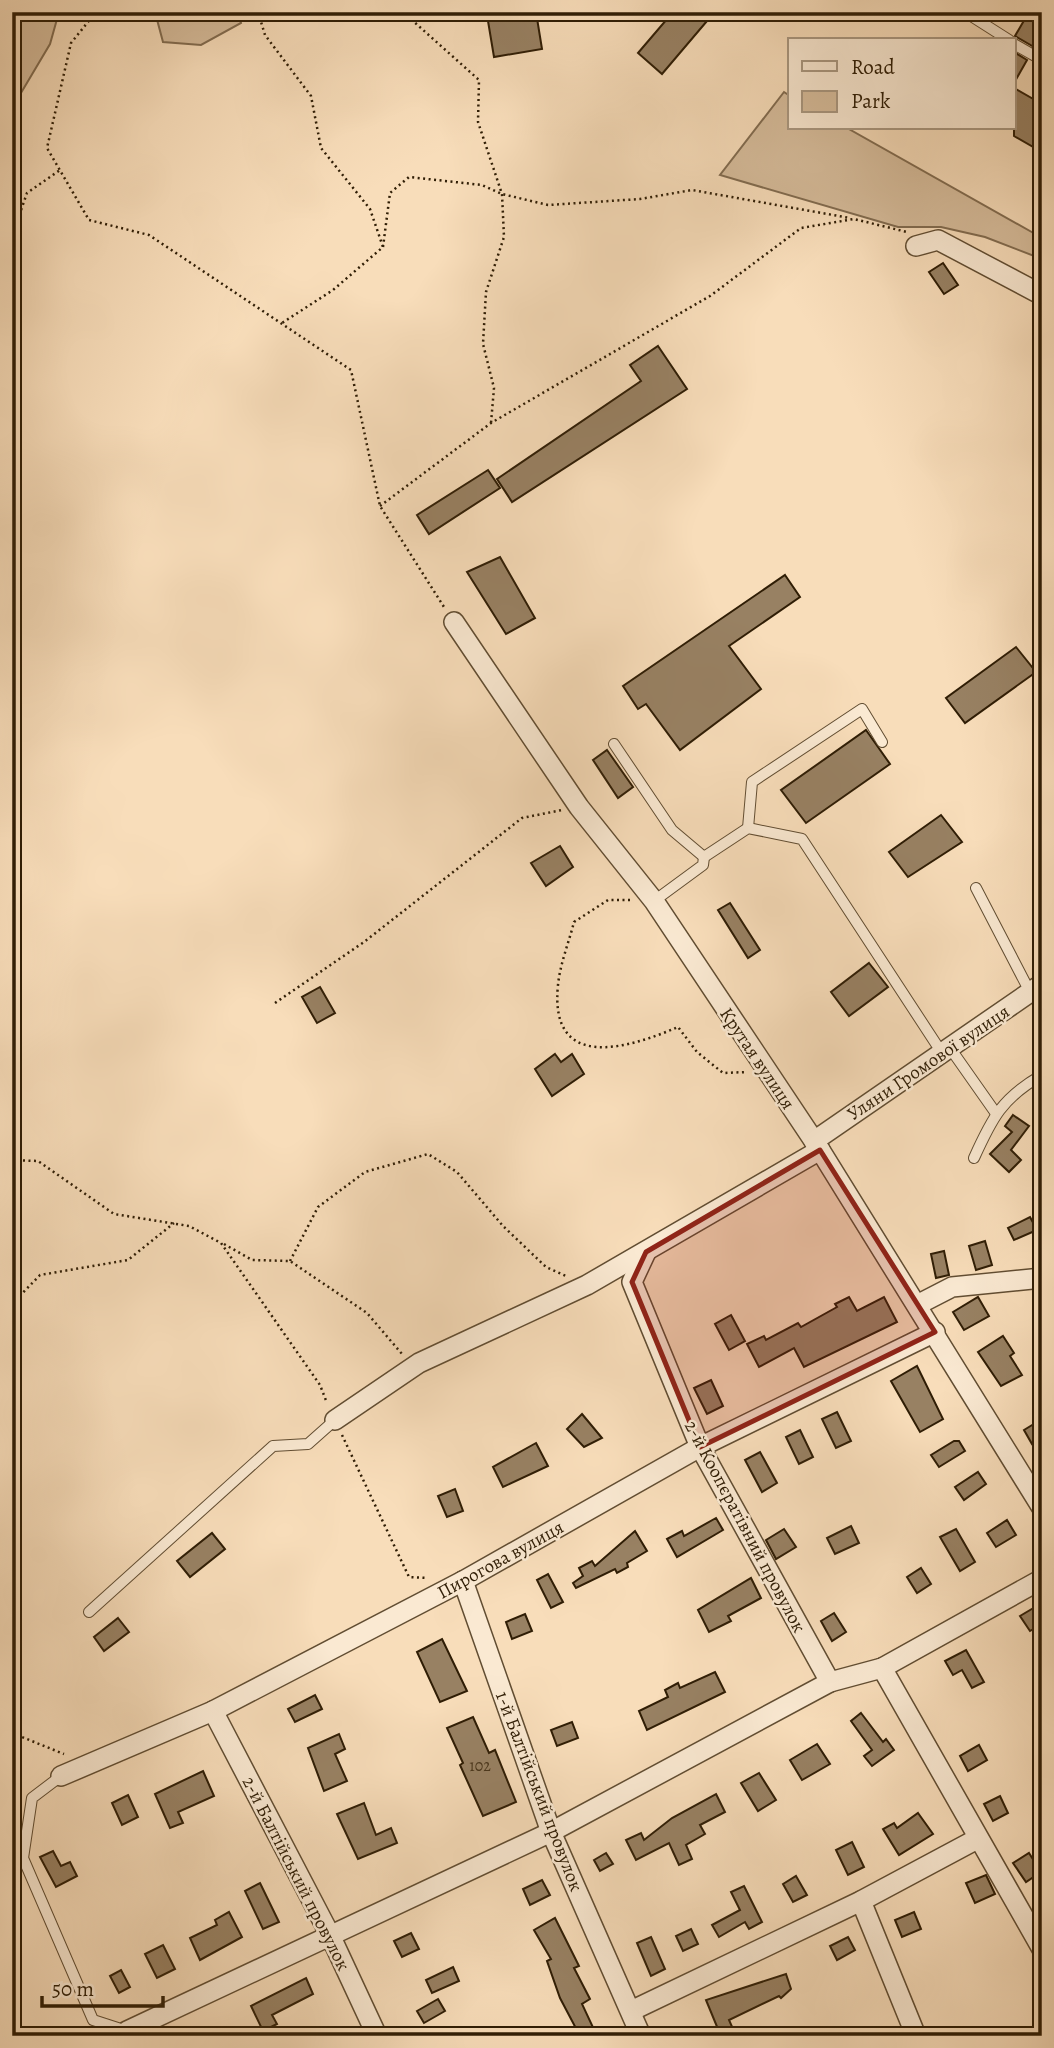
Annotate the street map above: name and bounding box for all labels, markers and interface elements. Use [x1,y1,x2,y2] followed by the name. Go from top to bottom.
[788,38,1016,130] legend
[851,53,895,81] text: Road
[851,87,891,115] text: Park
[842,999,1015,1127] street label: Уляни Громової вулиця
[713,1002,801,1115] street label: Крутая вулиця
[678,1416,812,1637] street label: 2-й Коопєратівний провулок
[432,1514,568,1605] street label: Пирогова вулиця
[489,1688,589,1895] street label: 1-й Балтійський провулок
[469,1755,491,1777] house number: 102
[236,1772,357,1975] street label: 2-й Балтійський провулок
[42,1964,163,2008] scale bar
[52,1975,94,2003] text: 50 m

